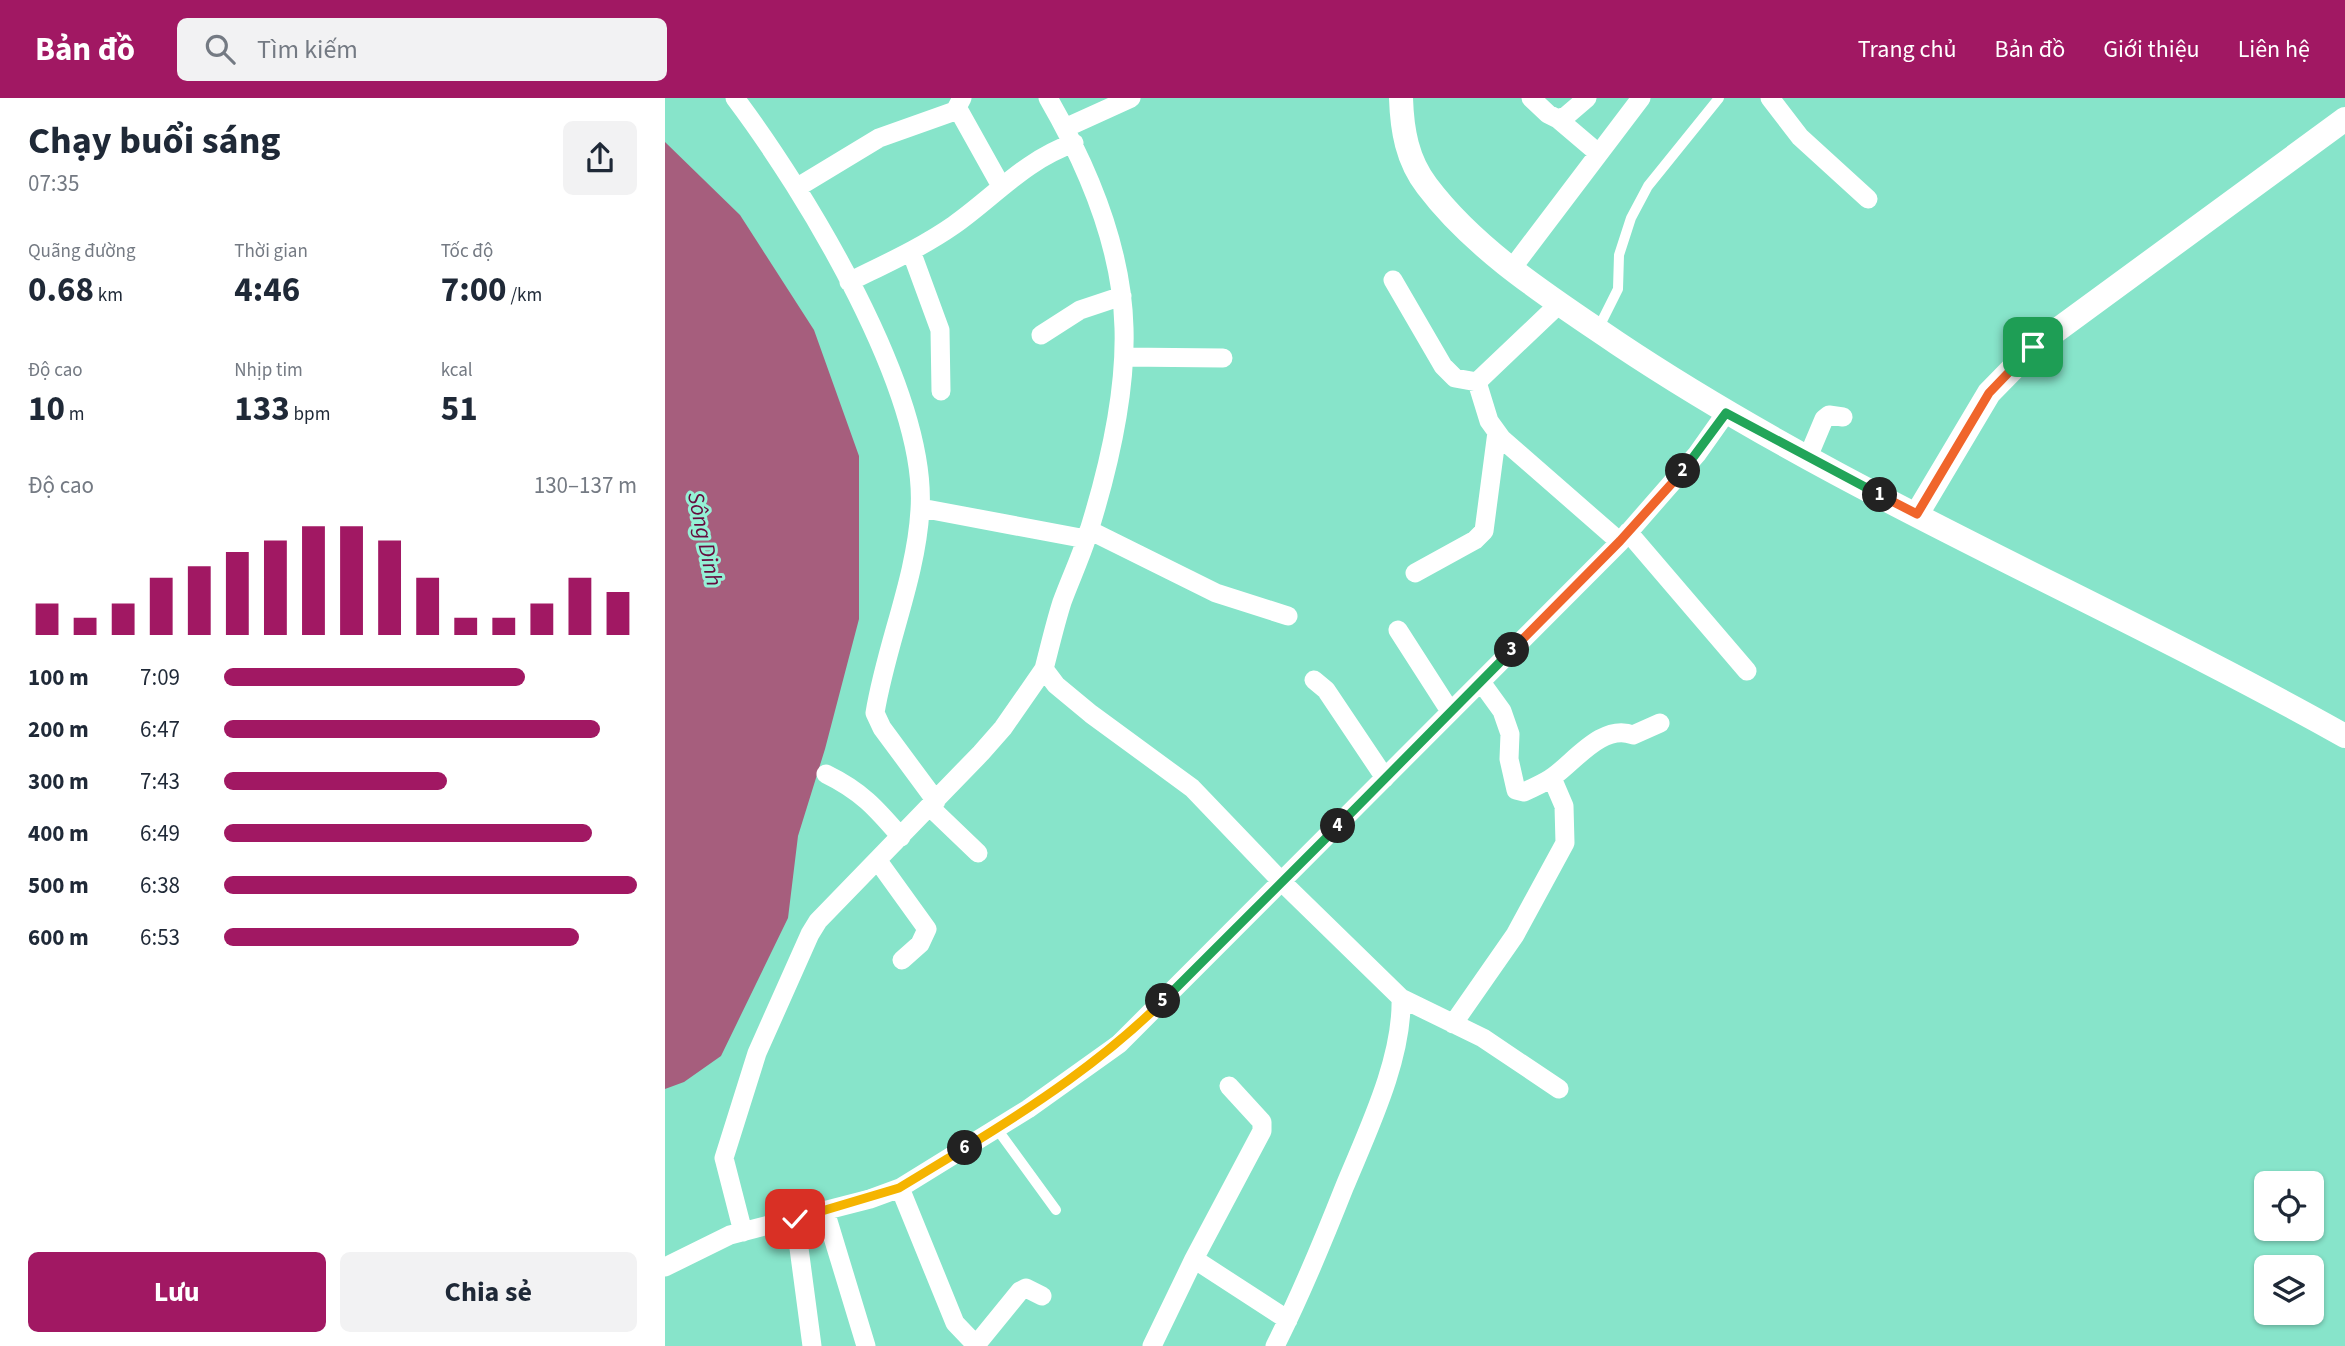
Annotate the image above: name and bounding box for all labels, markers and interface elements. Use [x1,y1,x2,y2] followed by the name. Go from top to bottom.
[177,18,667,81] search box
[35,26,135,73] text: Bản đồ
[201,30,239,68] icon: search
[257,31,358,68] text: Tìm kiếm
[1858,32,1957,67] text: Trang chủ
[1995,32,2065,67] text: Bản đồ
[2103,32,2200,67] text: Giới thiệu
[2238,32,2310,67] text: Liên hệ
[28,114,281,168] text: Chạy buổi sáng
[563,121,637,195] button: share
[28,167,79,200] text: 07:35
[28,238,136,265] text: Quãng đường
[234,238,308,265] text: Thời gian
[441,238,493,265] text: Tốc độ
[28,265,94,315] text: 0.68
[234,265,300,315] text: 4:46
[441,265,507,315] text: 7:00
[94,282,123,309] text: km
[507,282,542,309] text: /km
[2003,317,2063,377] pin
[2014,328,2052,366] icon: arrive
[28,357,83,384] text: Độ cao
[234,357,303,384] text: Nhịp tim
[441,357,473,384] text: kcal
[28,384,65,434] text: 10
[234,384,290,434] text: 133
[441,384,478,434] text: 51
[65,401,85,428] text: m
[290,401,330,428] text: bpm
[1665,454,1701,488] pin: 2
[1677,457,1688,484] text: 2
[28,469,94,502] text: Độ cao
[534,469,637,502] text: 130–137 m
[1863,478,1897,512] pin: 1
[1874,481,1885,508] text: 1
[679,489,731,589] water label: Sông Dinh
[1495,632,1529,668] pin: 3
[1506,636,1517,663] text: 3
[28,661,89,694] text: 100 m
[140,661,180,694] text: 7:09
[28,713,89,746] text: 200 m
[140,713,180,746] text: 6:47
[28,765,89,798] text: 300 m
[140,765,180,798] text: 7:43
[1321,808,1355,844] pin: 4
[1332,812,1343,839] text: 4
[28,817,89,850] text: 400 m
[140,817,180,850] text: 6:49
[28,869,89,902] text: 500 m
[140,869,180,902] text: 6:38
[28,921,89,954] text: 600 m
[140,921,180,954] text: 6:53
[1145,984,1181,1018] pin: 5
[1157,987,1168,1014] text: 5
[947,1130,983,1166] pin: 6
[959,1134,970,1161] text: 6
[2254,1171,2324,1325] map controls
[2254,1171,2324,1241] button: locate
[765,1189,825,1249] pin
[776,1200,814,1238] icon: check
[28,1252,326,1332] button: Lưu
[340,1252,637,1332] button: Chia sẻ
[2254,1255,2324,1325] button: layers

